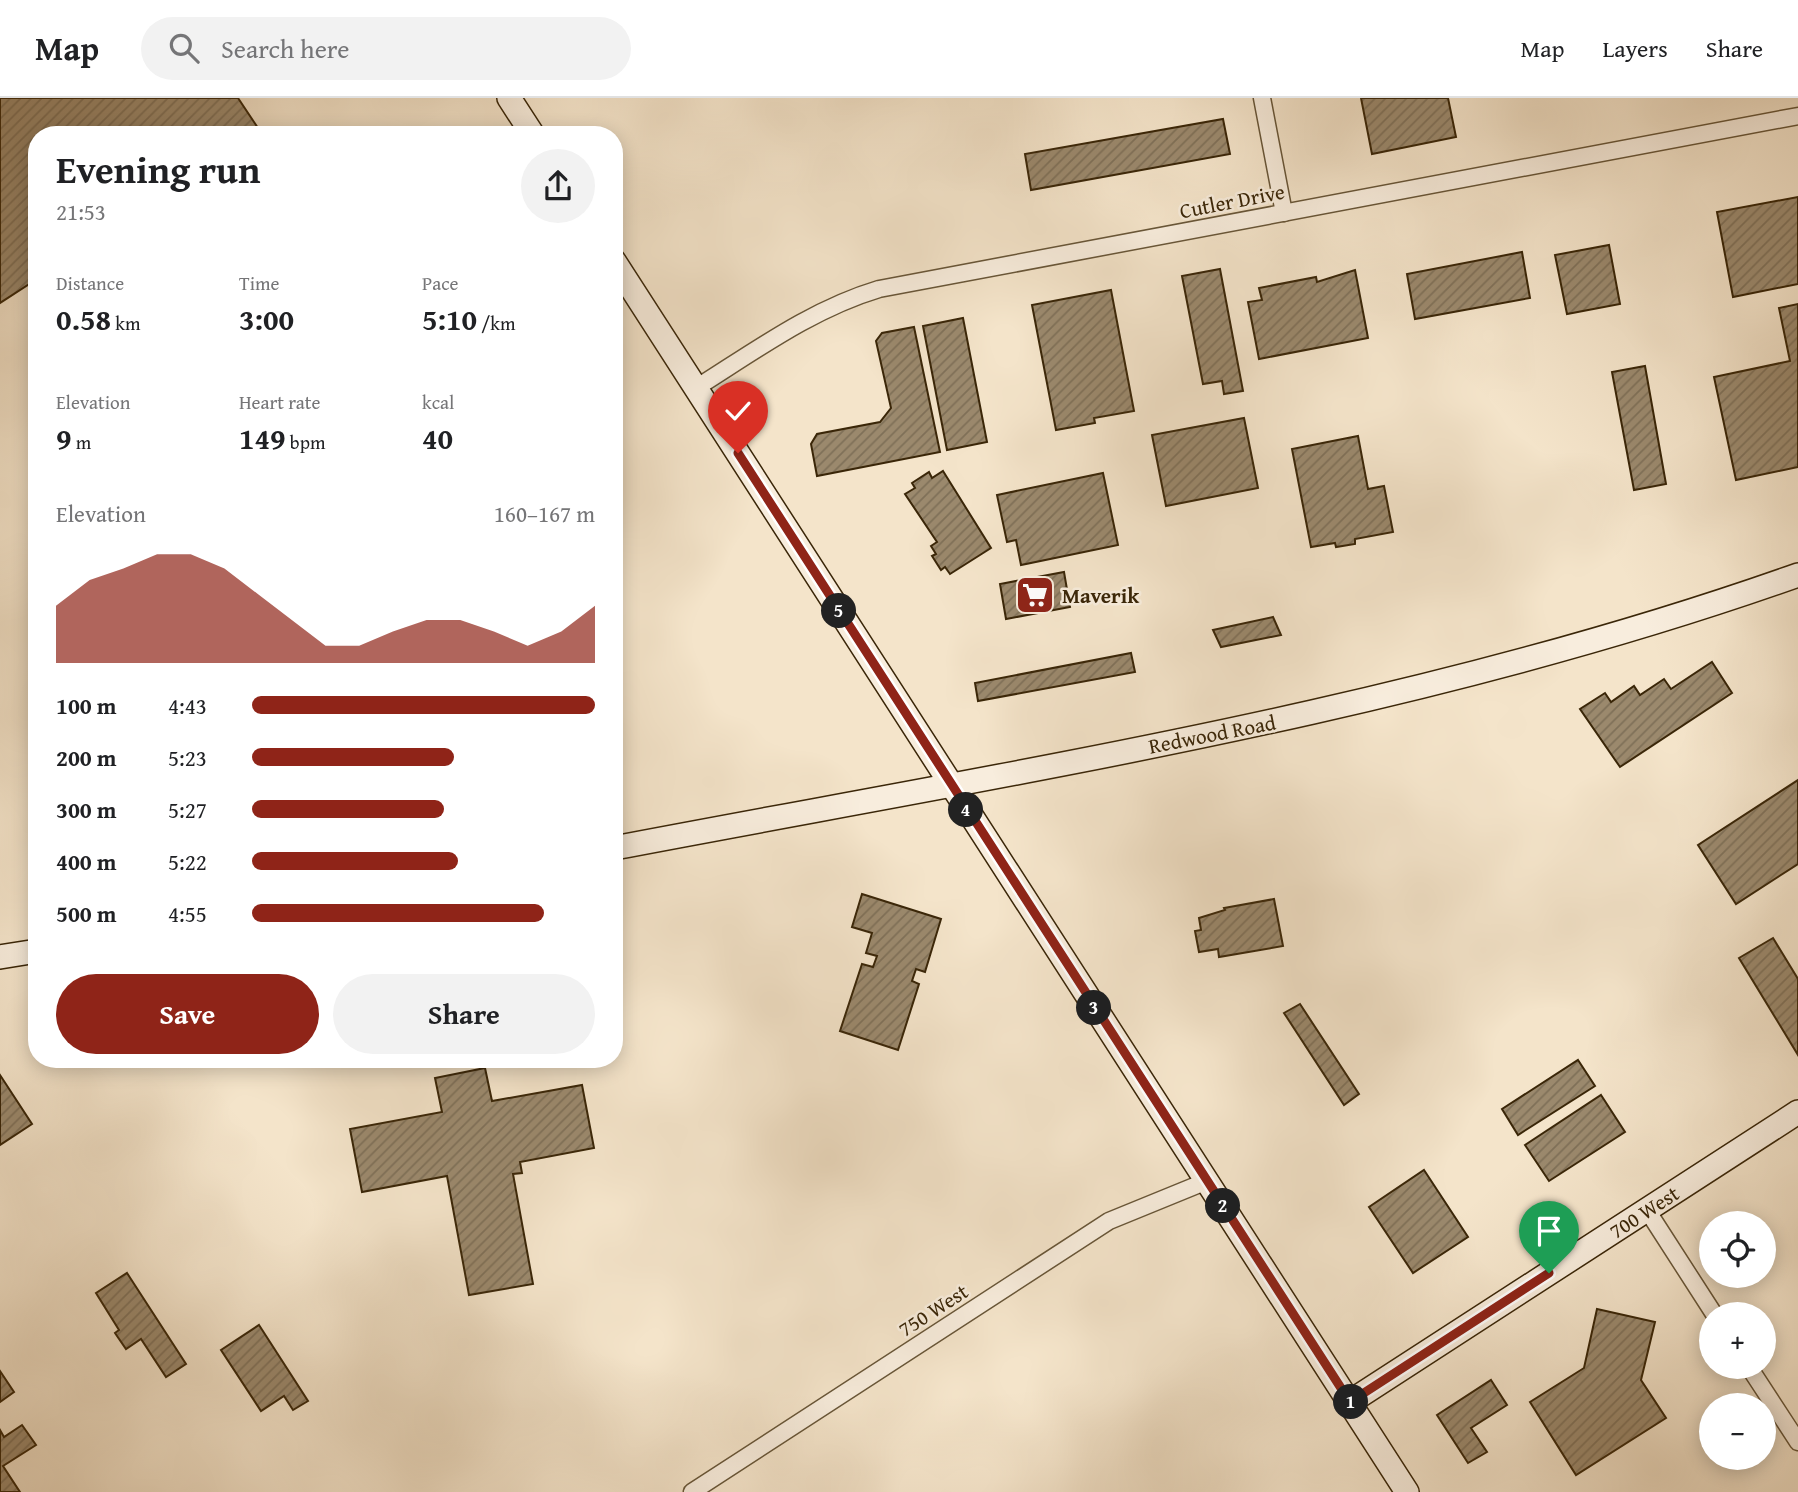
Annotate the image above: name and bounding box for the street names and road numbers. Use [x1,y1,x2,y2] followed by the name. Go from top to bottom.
[1177,176,1287,226] street label: Cutler Drive
[1146,706,1279,762] street label: Redwood Road
[1603,1178,1685,1246] street label: 700 West
[892,1276,974,1344] street label: 750 West

